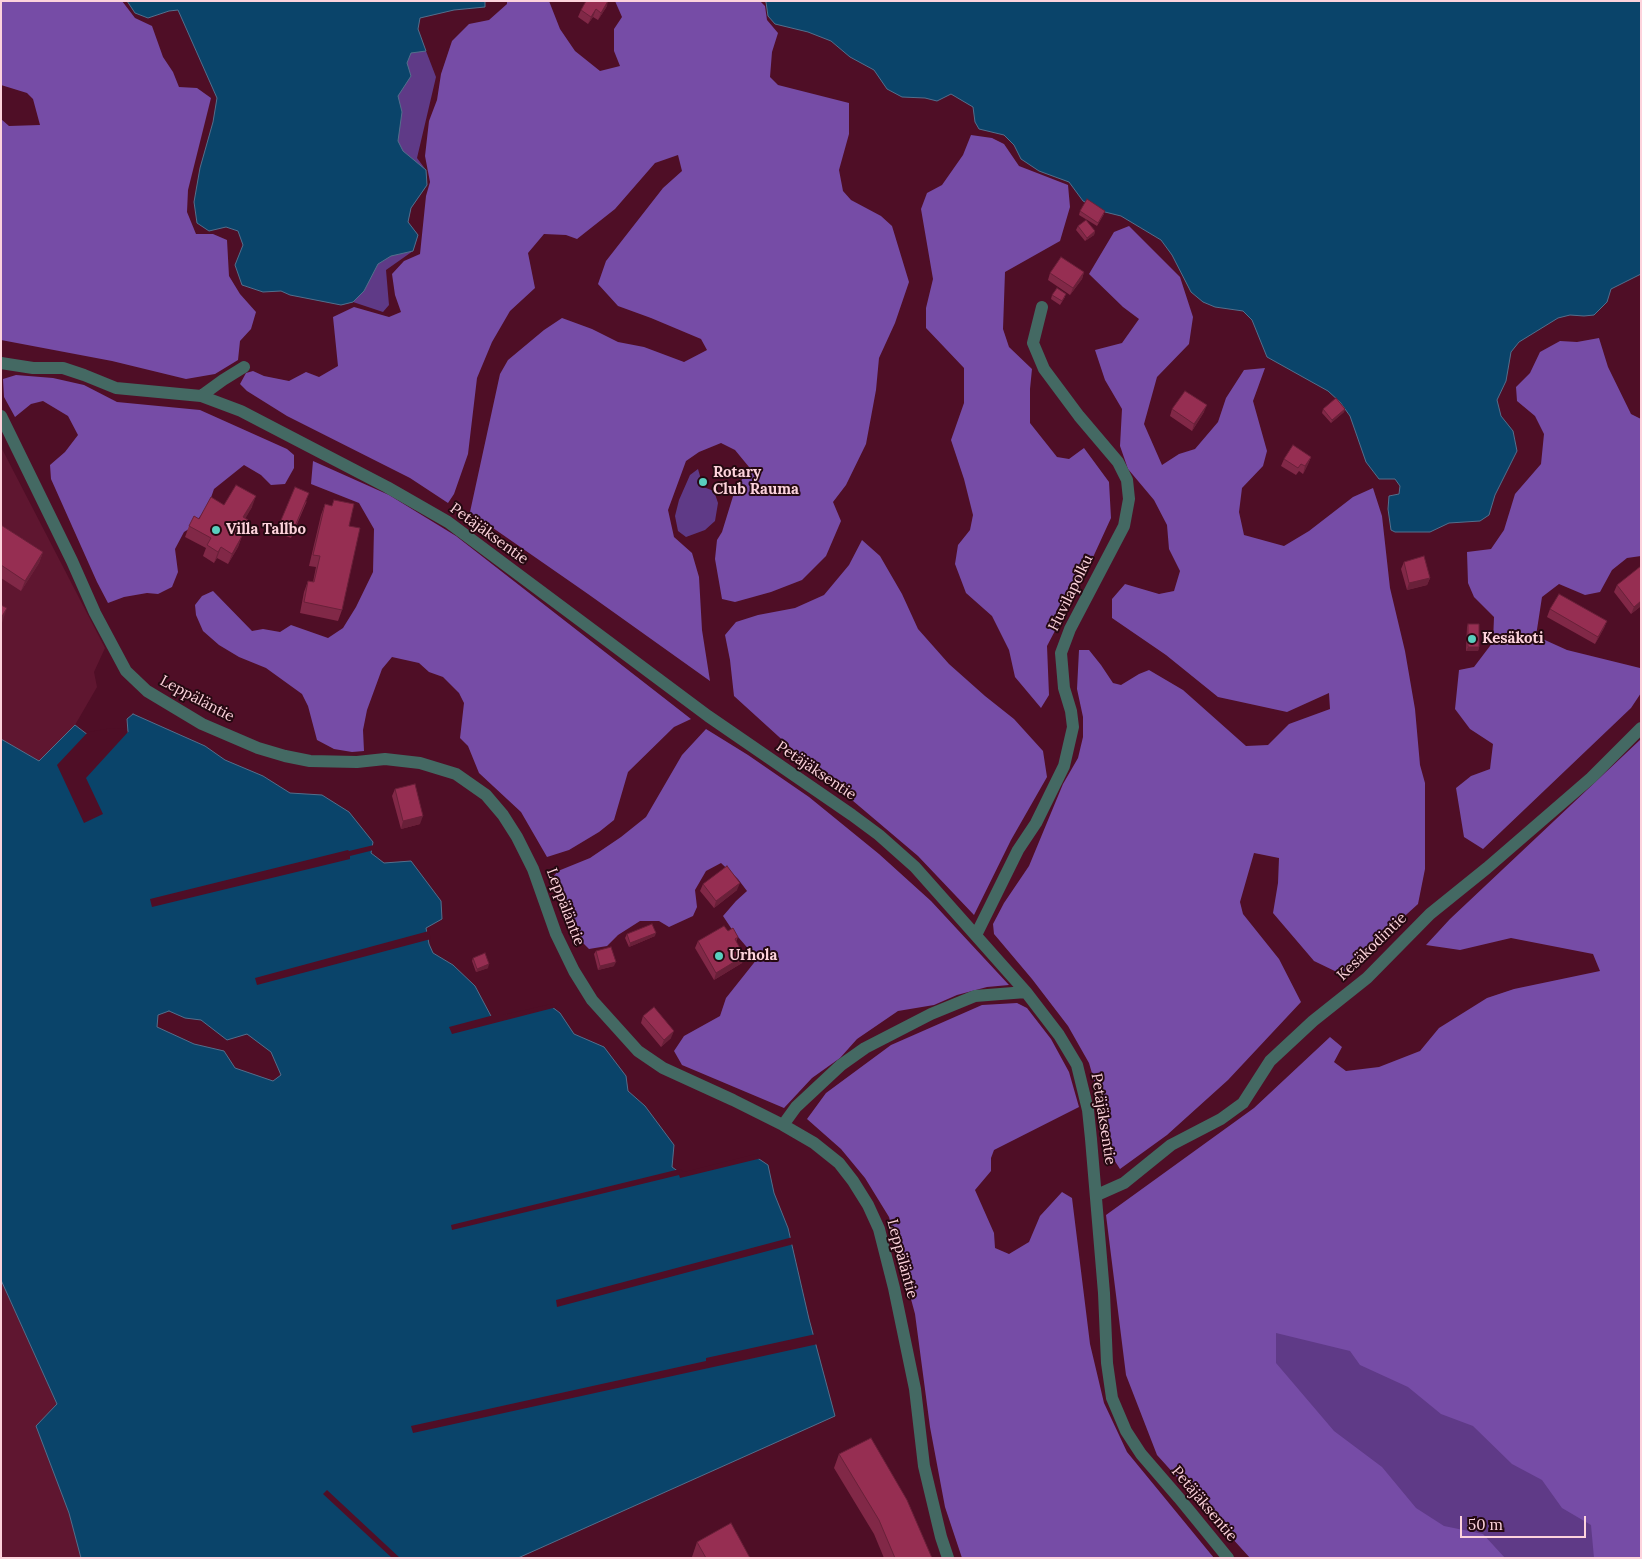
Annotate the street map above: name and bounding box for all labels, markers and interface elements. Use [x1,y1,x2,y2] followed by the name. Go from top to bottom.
[713,464,799,499] place label: Rotary Club Rauma
[697,476,709,488] marker: Rotary Club Rauma
[446,500,532,568] street label: Petäjäksentie
[226,521,306,539] place label: Villa Tallbo
[210,524,222,536] marker: Villa Tallbo
[1045,552,1097,634] street label: Huvilapolku
[1482,630,1544,648] place label: Kesäkoti
[1466,633,1478,645] marker: Kesäkoti
[157,672,237,726] street label: Leppäläntie
[773,738,859,804] street label: Petäjäksentie
[542,866,588,948] street label: Leppäläntie
[1333,909,1411,985] street label: Kesäkodintie
[729,947,777,965] place label: Urhola
[713,950,725,962] marker: Urhola
[1087,1072,1119,1166] street label: Petäjäksentie
[883,1217,921,1301] street label: Leppäläntie
[1167,1463,1241,1545] street label: Petäjäksentie
[1462,1506,1588,1538] scale bar
[1468,1515,1503,1534] text: 50 m

